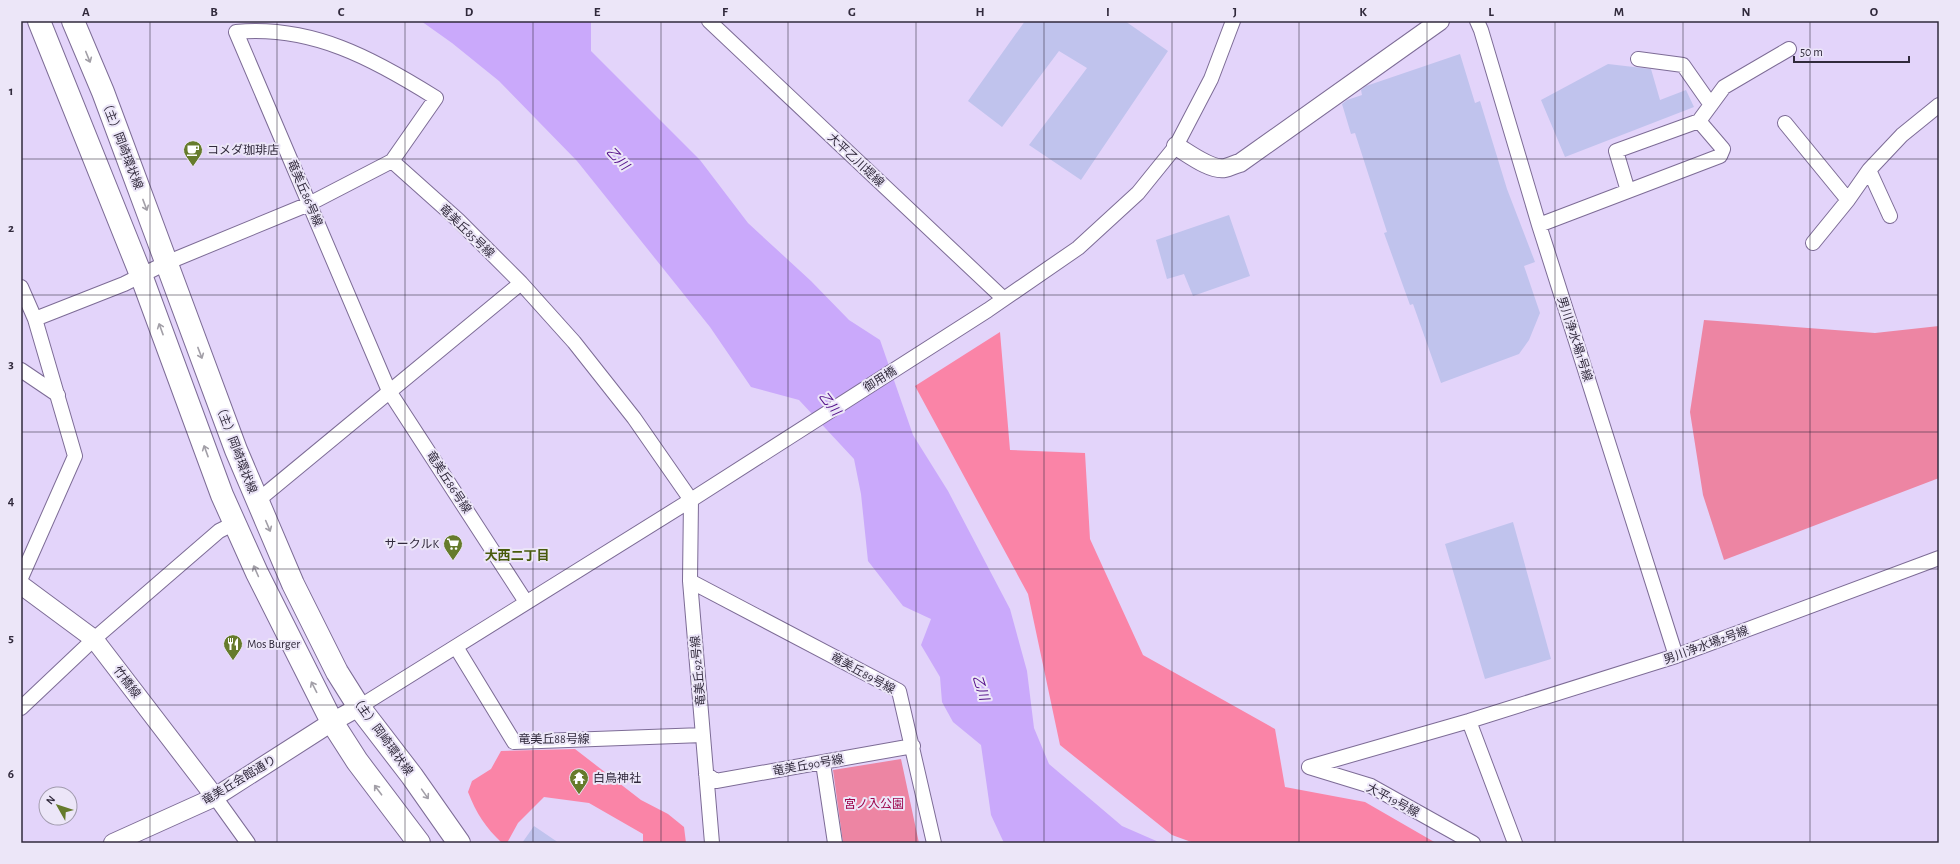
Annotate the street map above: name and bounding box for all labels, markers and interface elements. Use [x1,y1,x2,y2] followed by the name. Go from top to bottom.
[82,6,90,19] text: A
[210,6,218,19] text: B
[338,6,345,19] text: C
[465,6,474,19] text: D
[594,6,601,19] text: E
[722,6,729,19] text: F
[848,6,856,19] text: G
[975,6,985,19] text: H
[1106,6,1110,19] text: I
[1233,6,1237,19] text: J
[1359,6,1367,19] text: K
[1488,6,1494,19] text: L
[1614,6,1624,19] text: M
[1741,6,1751,19] text: N
[1870,6,1879,19] text: O
[1794,38,1909,64] scale bar
[1800,46,1823,58] text: 50 m
[85,51,93,63] one-way arrow
[9,85,13,98] text: 1
[99,97,146,191] street label: （主）岡崎環状線
[826,130,887,189] street label: 大平乙川堤線
[182,139,204,167] cafe icon: コメダ珈琲店
[207,143,279,156] place label: コメダ珈琲店
[603,144,633,174] water label: 乙川
[286,157,325,228] street label: 竜美丘86号線
[141,198,149,210] one-way arrow
[437,201,497,260] street label: 竜美丘85号線
[8,222,14,235] text: 2
[1556,295,1595,383] street label: 男川浄水場1号線
[157,323,165,335] one-way arrow
[197,346,205,358] one-way arrow
[8,358,14,371] text: 3
[861,364,898,394] street label: 御用橋
[816,389,844,420] water label: 乙川
[213,401,260,495] street label: （主）岡崎環状線
[202,445,210,457] one-way arrow
[425,448,474,515] street label: 竜美丘86号線
[8,495,15,508] text: 4
[265,519,272,531] one-way arrow
[442,533,464,561] supermarket icon: サークルK
[385,538,439,550] place label: サークルK
[484,549,550,563] district label: 大西二丁目
[252,565,259,577] one-way arrow
[1662,623,1750,666] street label: 男川浄水場2号線
[8,632,14,645] text: 5
[222,633,244,661] restaurant icon: Mos Burger
[688,635,707,707] street label: 竜美丘92号線
[247,638,300,650] place label: Mos Burger
[829,650,898,696] street label: 竜美丘89号線
[111,663,143,700] street label: 竹橋線
[970,673,992,704] water label: 乙川
[310,682,317,694] one-way arrow
[349,692,416,777] street label: （主）岡崎環状線
[518,732,590,745] street label: 竜美丘88号線
[199,752,278,807] street label: 竜美丘会館通り
[771,752,844,777] street label: 竜美丘90号線
[568,767,590,795] temple icon: 白鳥神社
[8,768,14,781] text: 6
[593,771,641,784] place label: 白鳥神社
[1365,780,1422,819] street label: 大平19号線
[374,784,383,795] one-way arrow
[38,786,78,826] north arrow
[421,788,429,799] one-way arrow
[44,794,57,806] text: N
[844,798,904,810] park label: 宮ノ入公園

